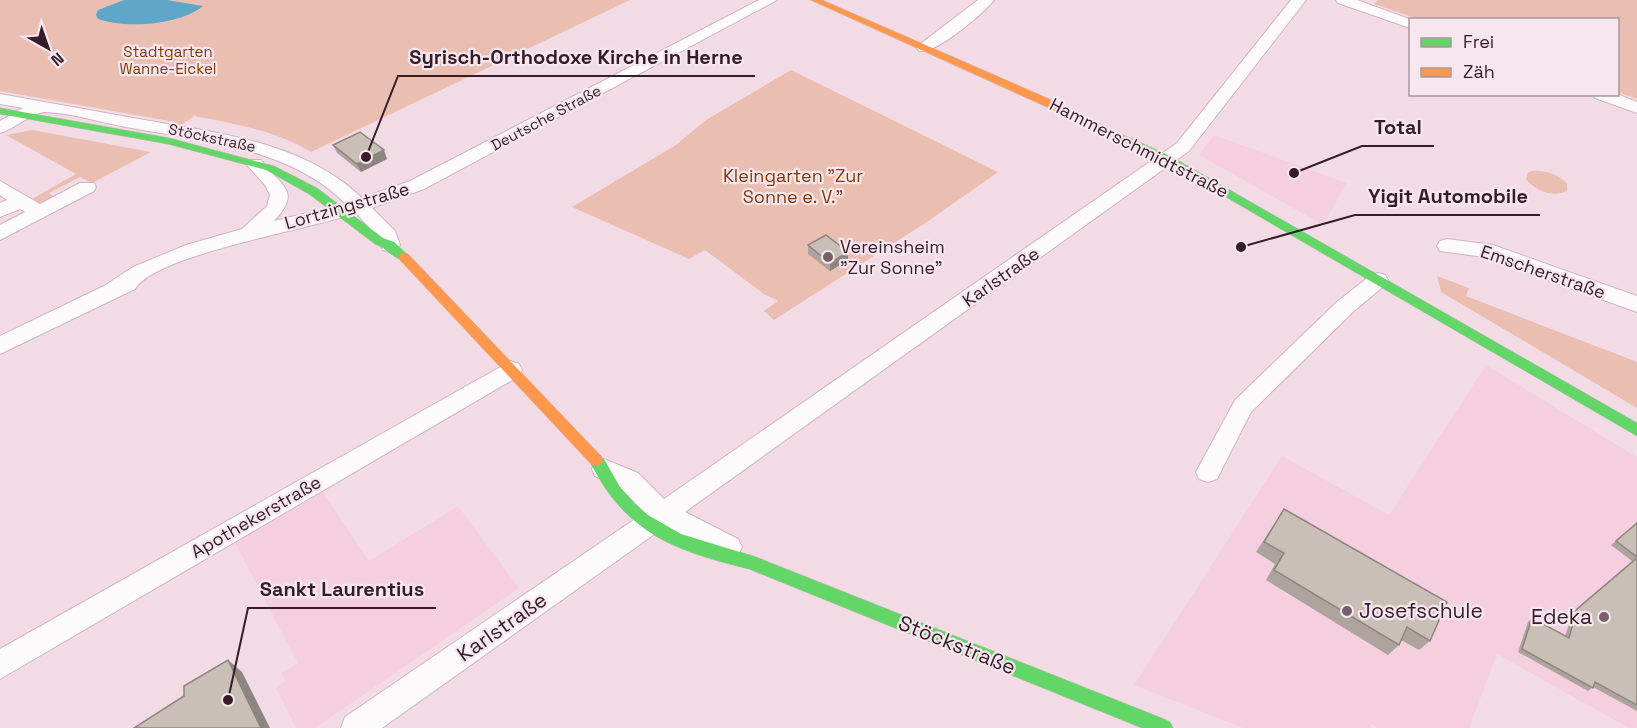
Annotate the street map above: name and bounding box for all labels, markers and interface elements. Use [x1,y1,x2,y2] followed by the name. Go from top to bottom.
[18,18,78,78] north arrow
[1409,18,1619,96] legend
[1463,30,1494,53] text: Frei
[398,38,755,76] callout: Syrisch-Orthodoxe Kirche in Herne
[119,42,217,78] park label: Stadtgarten Wanne-Eickel
[409,44,743,70] text: Syrisch-Orthodoxe Kirche in Herne
[46,48,68,71] text: N
[1463,60,1495,83] text: Zäh
[487,80,604,155] street label: Deutsche Straße
[1046,92,1233,203] street label: Hammerschmidtstraße
[1362,108,1434,146] callout: Total
[1374,114,1422,140] text: Total
[167,119,258,156] street label: Stöckstraße
[723,164,863,208] park label: Kleingarten "Zur Sonne e. V."
[282,177,412,234] street label: Lortzingstraße
[1355,177,1540,215] callout: Yigit Automobile
[1368,183,1528,209] text: Yigit Automobile
[840,235,945,279] place label: Vereinsheim "Zur Sonne"
[1478,239,1609,304] street label: Emscherstraße
[958,242,1044,312] street label: Karlstraße
[821,250,835,264] marker: Vereinsheim "Zur Sonne"
[187,470,325,563] street label: Apothekerstraße
[248,570,436,608] callout: Sankt Laurentius
[260,576,424,602] text: Sankt Laurentius
[451,586,552,667] street label: Karlstraße
[1359,597,1483,624] place label: Josefschule
[1531,603,1592,630] place label: Edeka
[1340,604,1354,618] marker: Josefschule
[894,609,1020,680] street label: Stöckstraße
[1597,610,1611,624] marker: Edeka

